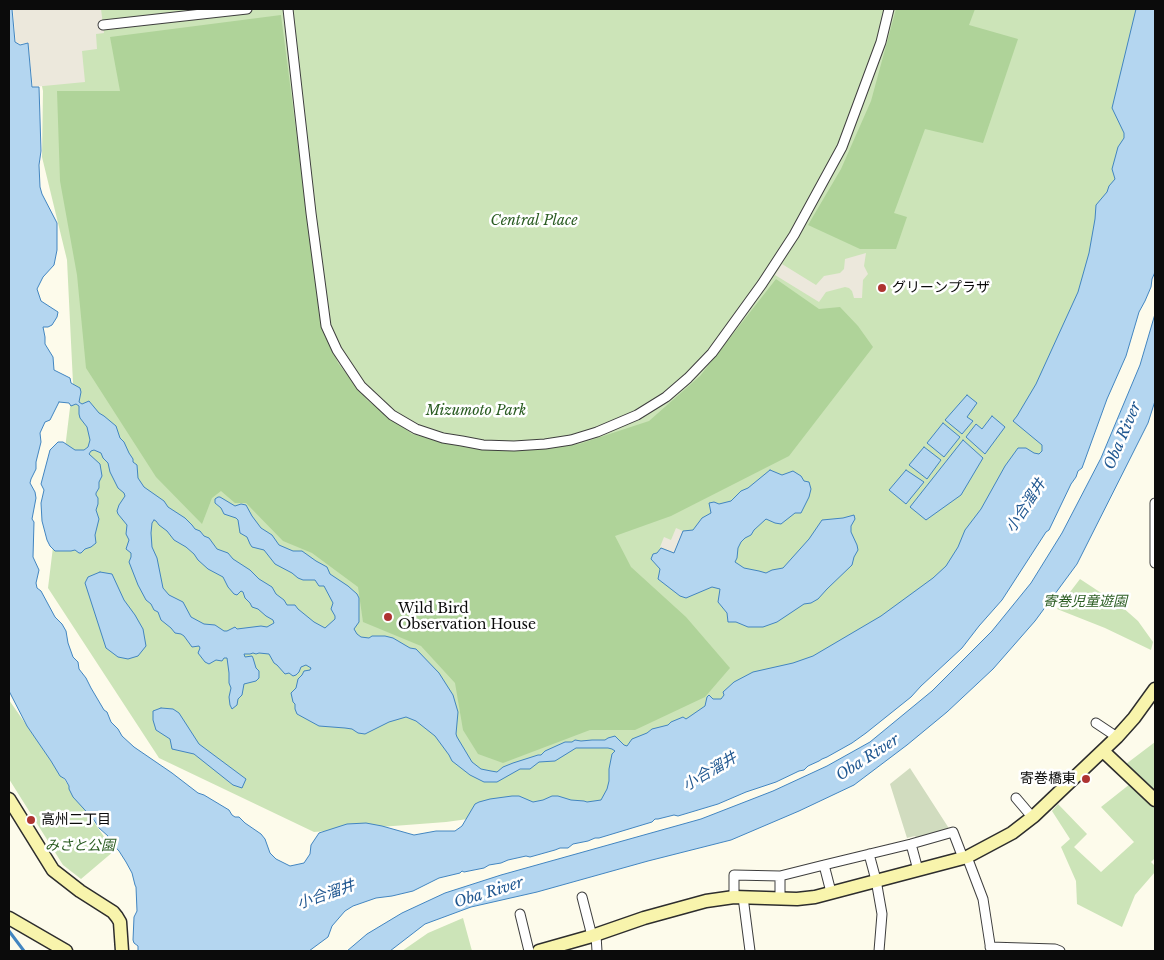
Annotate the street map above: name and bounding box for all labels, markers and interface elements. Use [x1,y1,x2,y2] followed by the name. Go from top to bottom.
[490,213,578,229] park label: Central Place
[892,280,990,296] place label: グリーンプラザ
[876,282,888,294] marker: グリーンプラザ
[1101,400,1145,472] water label: Oba River
[426,403,526,419] park label: Mizumoto Park
[1002,476,1050,536] water label: 小合溜井
[1043,594,1127,610] park label: 寄巻児童遊園
[398,601,536,634] place label: Wild Bird Observation House
[382,611,394,623] marker: Wild Bird Observation House
[833,731,903,785] water label: Oba River
[680,749,740,795] water label: 小合溜井
[1020,771,1076,787] place label: 寄巻橋東
[1080,773,1092,785] marker: 寄巻橋東
[41,812,111,828] place label: 高州二丁目
[25,814,37,826] marker: 高州二丁目
[45,838,115,854] park label: みさと公園
[452,874,526,912] water label: Oba River
[295,877,357,913] water label: 小合溜井

